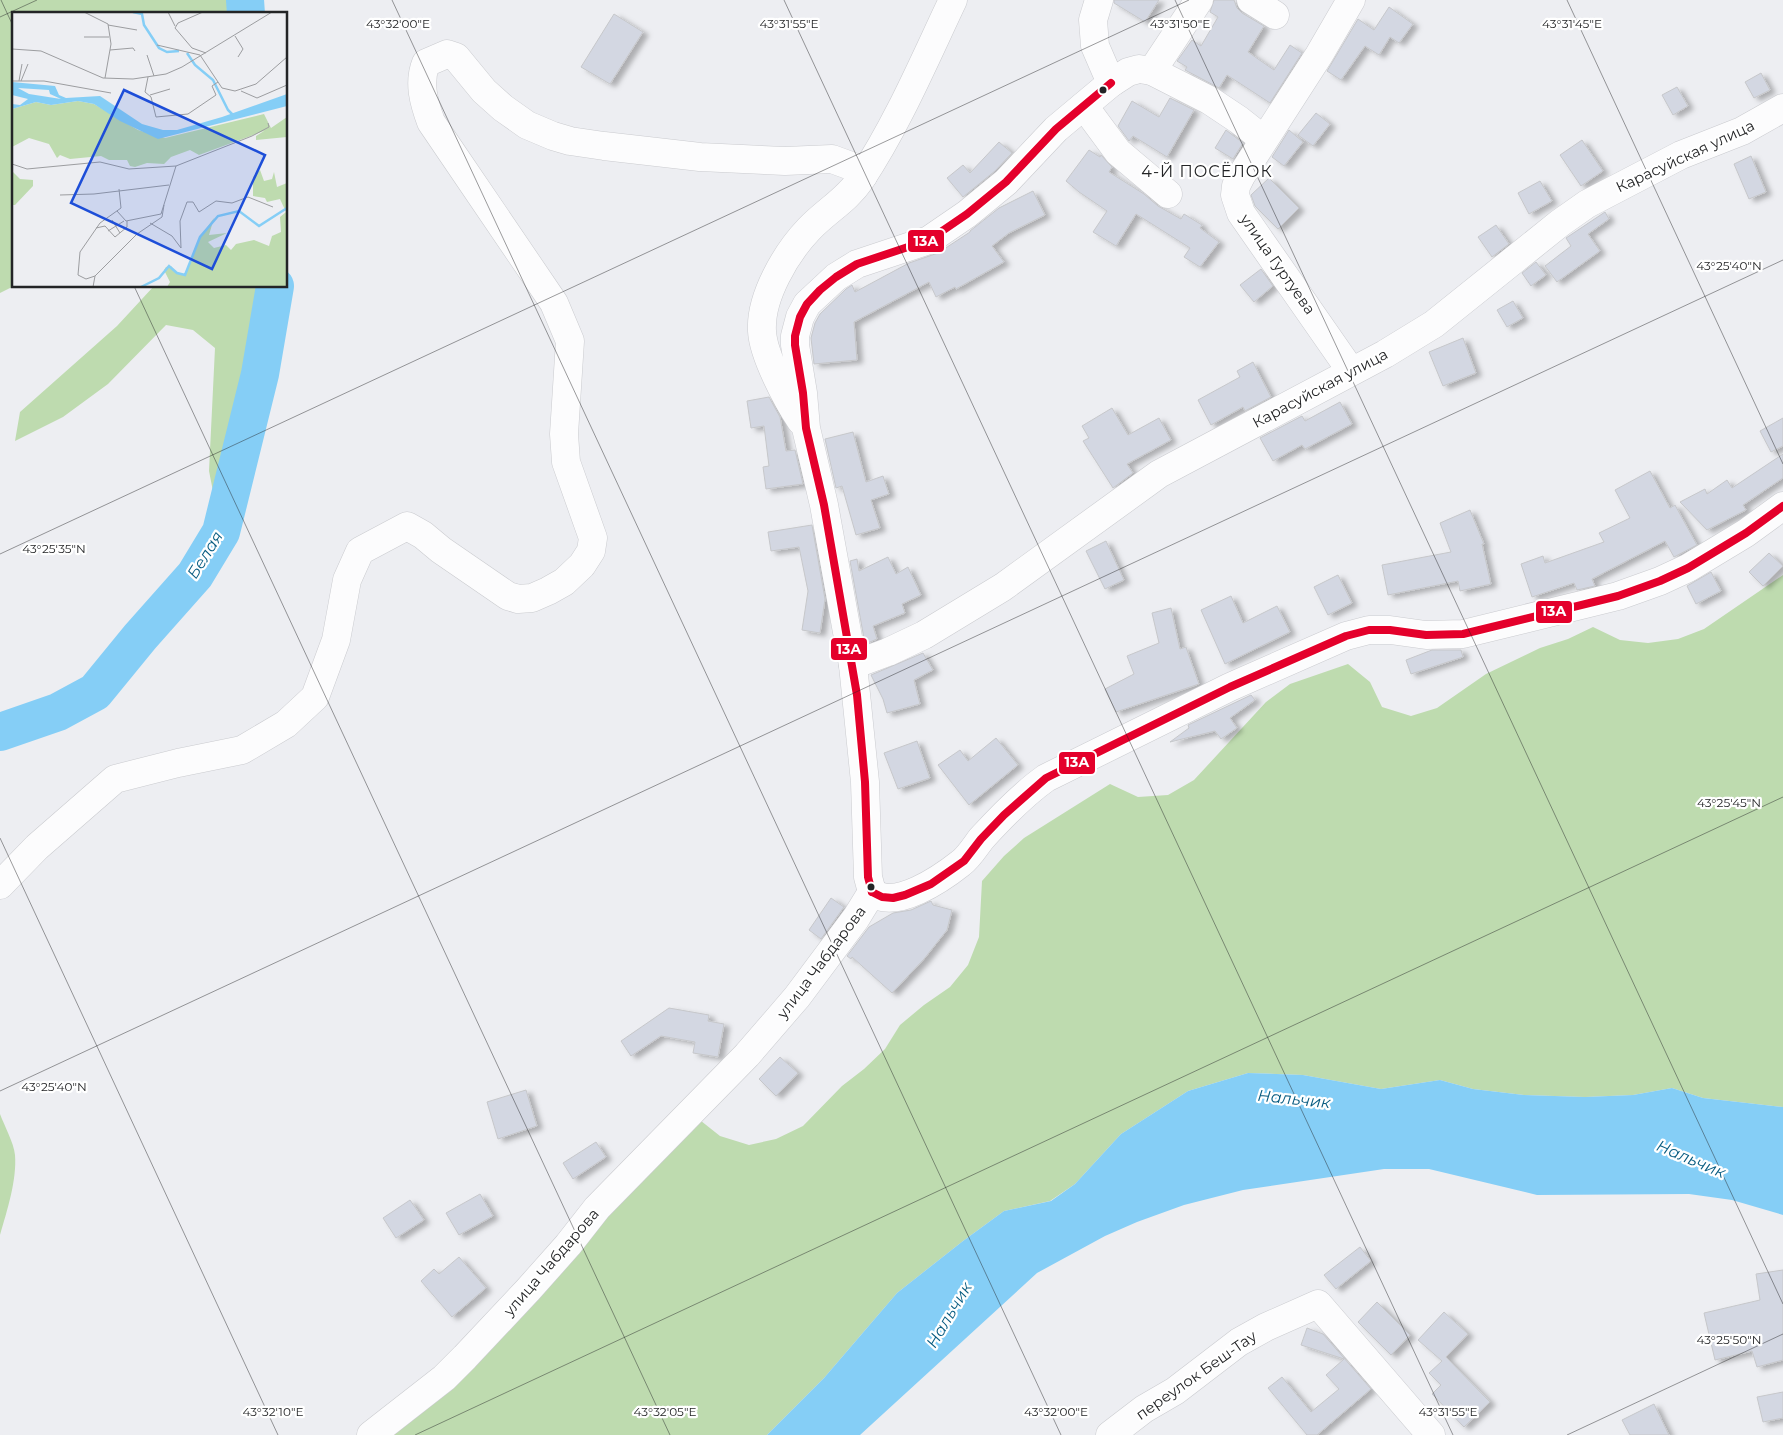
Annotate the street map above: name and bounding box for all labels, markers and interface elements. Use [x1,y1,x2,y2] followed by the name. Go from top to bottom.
[12,12,288,288] inset map
[366,16,430,31] text: 43°32'00"E
[759,16,819,31] text: 43°31'55"E
[1150,16,1210,31] text: 43°31'50"E
[1542,16,1602,31] text: 43°31'45"E
[1098,85,1108,95] unlabelled marker
[1613,116,1757,196] street label: Карасуйская улица
[1141,161,1273,181] district label: 4-Й ПОСЁЛОК
[1236,209,1320,318] street label: улица Гуртуева
[907,229,945,253] line badge: 13А
[914,232,939,250] text: 13А
[1696,258,1762,273] text: 43°25'40"N
[1249,344,1391,432] street label: Карасуйская улица
[183,528,227,582] water label: Белая
[22,541,86,556] text: 43°25'35"N
[1535,600,1573,624] line badge: 13А
[1542,602,1567,620] text: 13А
[830,637,868,661] line badge: 13А
[837,640,862,658] text: 13А
[1058,751,1096,775] line badge: 13А
[1065,753,1090,771] text: 13А
[1697,795,1761,810] text: 43°25'45"N
[866,882,876,892] unlabelled marker
[772,902,870,1023] street label: улица Чабдарова
[21,1079,87,1094] text: 43°25'40"N
[1257,1086,1332,1112] water label: Нальчик
[1654,1136,1729,1182] water label: Нальчик
[498,1204,603,1320] street label: улица Чабдарова
[922,1278,976,1351] water label: Нальчик
[1132,1326,1261,1424] street label: переулок Беш-Тау
[1697,1332,1761,1347] text: 43°25'50"N
[243,1404,303,1419] text: 43°32'10"E
[634,1404,696,1419] text: 43°32'05"E
[1024,1404,1088,1419] text: 43°32'00"E
[1418,1404,1478,1419] text: 43°31'55"E

